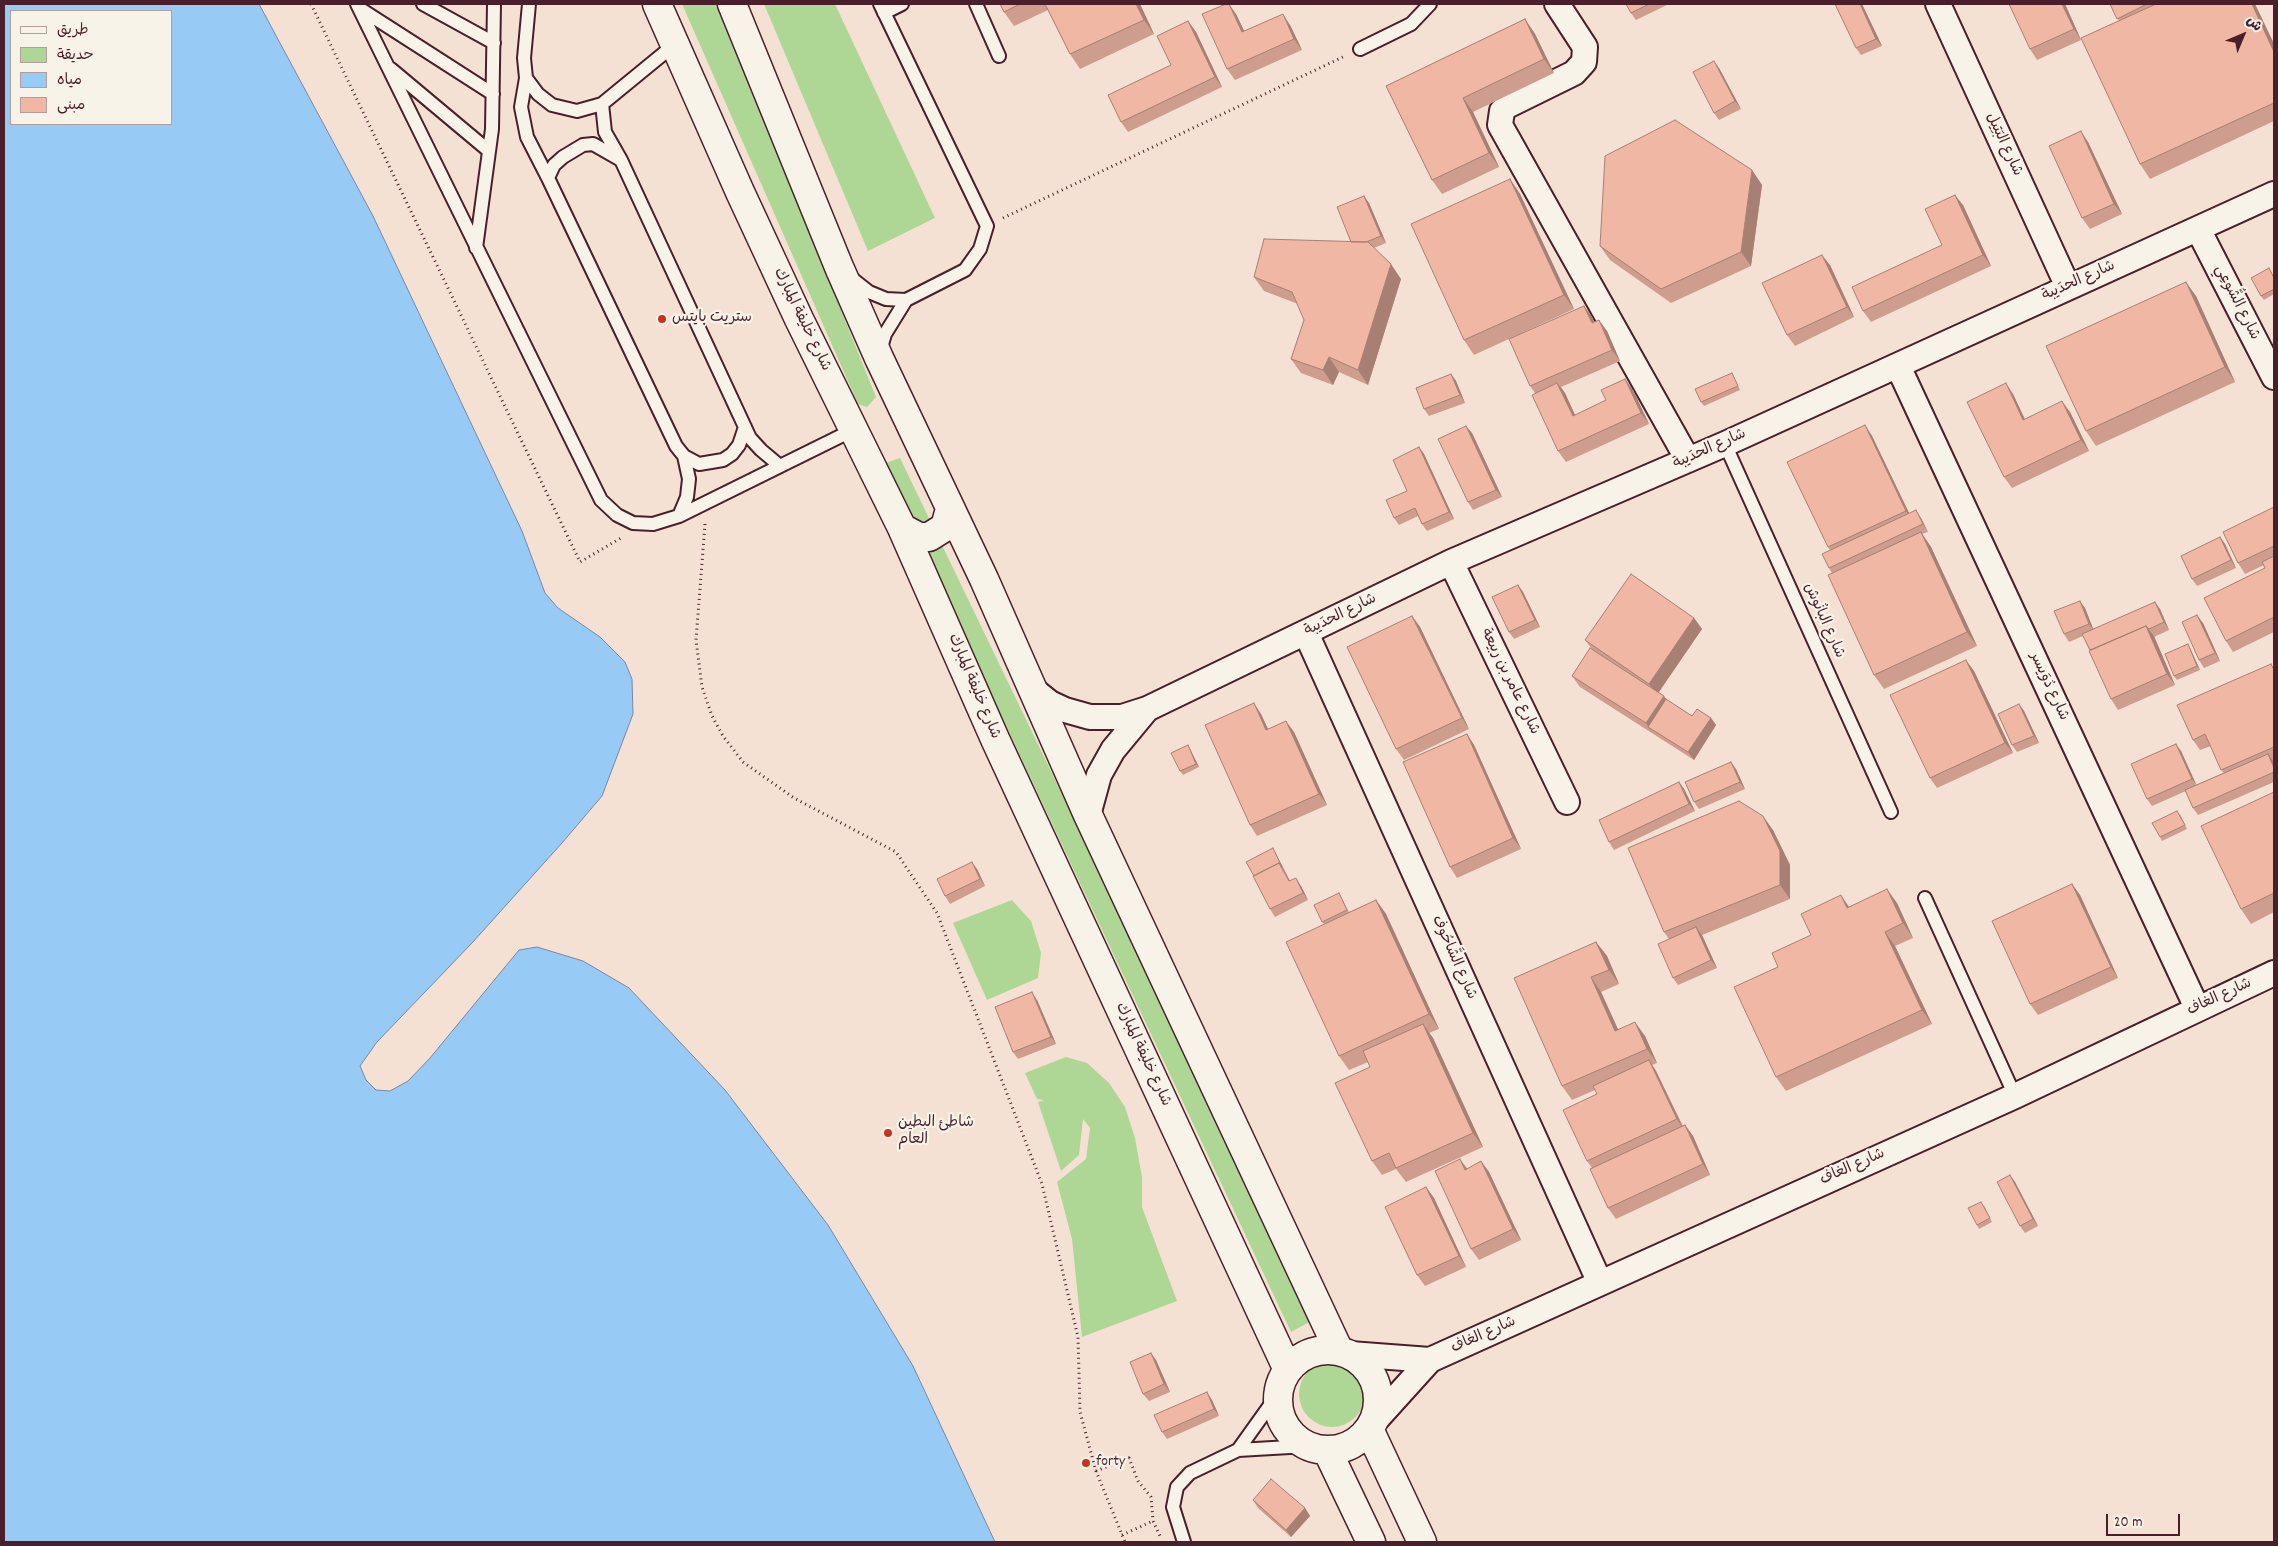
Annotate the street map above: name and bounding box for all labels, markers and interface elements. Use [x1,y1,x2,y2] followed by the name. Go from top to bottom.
[10,10,172,125] legend
[2218,10,2268,60] north arrow
[2241,12,2266,37] text: ش
[57,20,89,42] text: طريق
[57,45,94,67] text: حديقة
[57,70,82,92] text: مياه
[57,95,85,117] text: مبنى
[1981,110,2025,180] street label: شارع البَتِيل
[2040,258,2118,306] street label: شارع الحدَيبة
[2209,263,2263,343] street label: شارع الشُّوعِي
[768,266,834,374] street label: شارع خليفة المبارك
[672,310,752,328] place label: ستريت بايتس
[656,313,668,325] marker: ستريت بايتس
[1671,426,1749,474] street label: شارع الحدَيبة
[1798,581,1848,661] street label: شارع البانُوش
[1302,591,1380,641] street label: شارع الحدَيبة
[1475,626,1543,738] street label: شارع عامر بن ربيعة
[943,632,1003,742] street label: شارع خليفة المبارك
[2024,650,2072,724] street label: شارع دُوَيسر
[1426,913,1480,1003] street label: شارع الشَّاحُوف
[2185,975,2255,1021] street label: شارع الغاف
[1110,1000,1174,1110] street label: شارع خليفة المبارك
[898,1115,974,1150] place label: شاطئ البطين العام
[882,1127,894,1139] marker: شاطئ البطين العام
[1818,1146,1888,1190] street label: شارع الغاف
[1449,1314,1519,1358] street label: شارع الغاف
[1096,1454,1125,1472] place label: forty
[1080,1457,1092,1469] marker: forty
[2108,1504,2182,1536] scale bar
[2114,1512,2142,1534] text: 20 m

